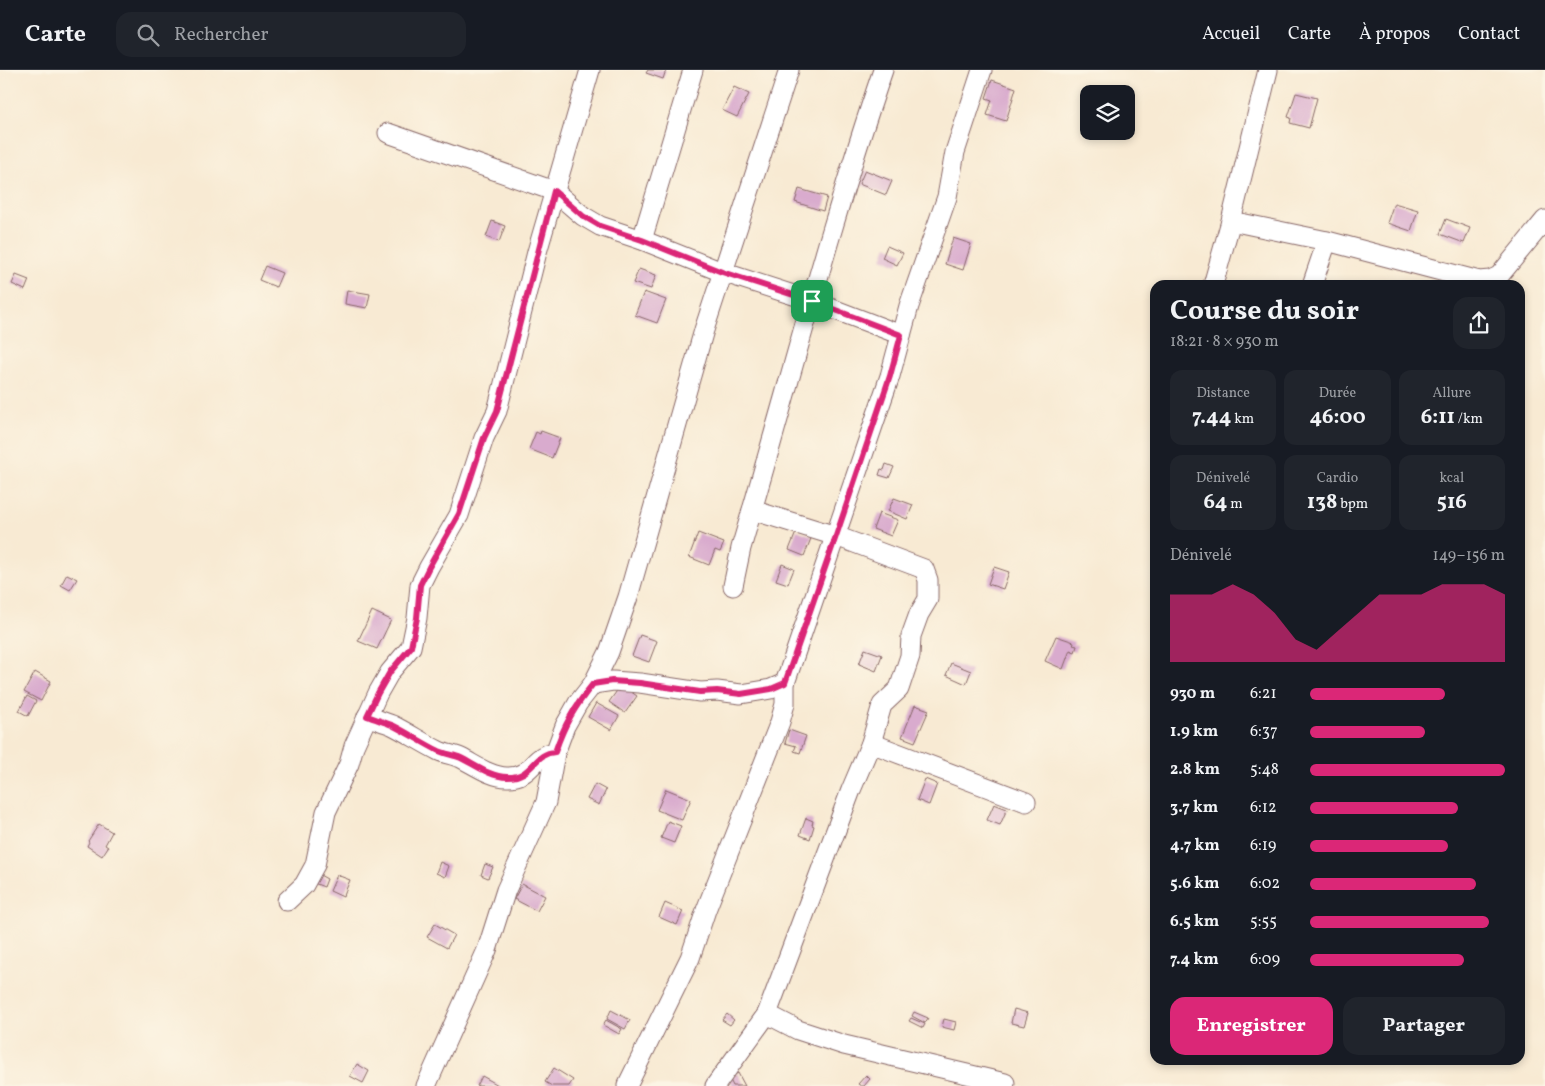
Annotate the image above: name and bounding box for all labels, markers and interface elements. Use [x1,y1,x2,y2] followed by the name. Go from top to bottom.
[116,12,466,57] search box
[25,18,86,52] text: Carte
[134,21,162,49] icon: search
[174,22,268,48] text: Rechercher
[1202,22,1260,47] text: Accueil
[1288,22,1331,47] text: Carte
[1359,22,1430,47] text: À propos
[1458,22,1520,47] text: Contact
[1080,85,1135,140] map controls
[1080,85,1135,140] button: layers
[791,280,833,322] pin
[798,287,826,315] icon: arrive
[1170,292,1359,331] text: Course du soir
[1453,297,1505,349] button: share
[1170,331,1279,353] text: 18:21 · 8 × 930 m
[1196,384,1250,403] text: Distance
[1319,384,1356,403] text: Durée
[1433,384,1471,403] text: Allure
[1192,403,1231,432] text: 7.44
[1309,403,1366,432] text: 46:00
[1421,403,1455,432] text: 6:11
[1231,410,1254,429] text: km
[1455,410,1483,429] text: /km
[1196,469,1250,488] text: Dénivelé
[1317,469,1358,488] text: Cardio
[1439,469,1464,488] text: kcal
[1204,488,1228,517] text: 64
[1307,488,1337,517] text: 138
[1437,488,1467,517] text: 516
[1228,495,1243,514] text: m
[1337,495,1368,514] text: bpm
[1170,545,1232,567] text: Dénivelé
[1433,545,1505,567] text: 149–156 m
[1170,683,1215,705] text: 930 m
[1250,683,1277,705] text: 6:21
[1170,721,1218,743] text: 1.9 km
[1250,721,1278,743] text: 6:37
[1170,759,1220,781] text: 2.8 km
[1250,759,1279,781] text: 5:48
[1170,797,1218,819] text: 3.7 km
[1250,797,1277,819] text: 6:12
[1170,835,1220,857] text: 4.7 km
[1250,835,1276,857] text: 6:19
[1170,873,1219,895] text: 5.6 km
[1250,873,1280,895] text: 6:02
[1170,911,1219,933] text: 6.5 km
[1250,911,1277,933] text: 5:55
[1170,949,1219,971] text: 7.4 km
[1250,949,1280,971] text: 6:09
[1170,997,1333,1055] button: Enregistrer
[1343,997,1505,1055] button: Partager

